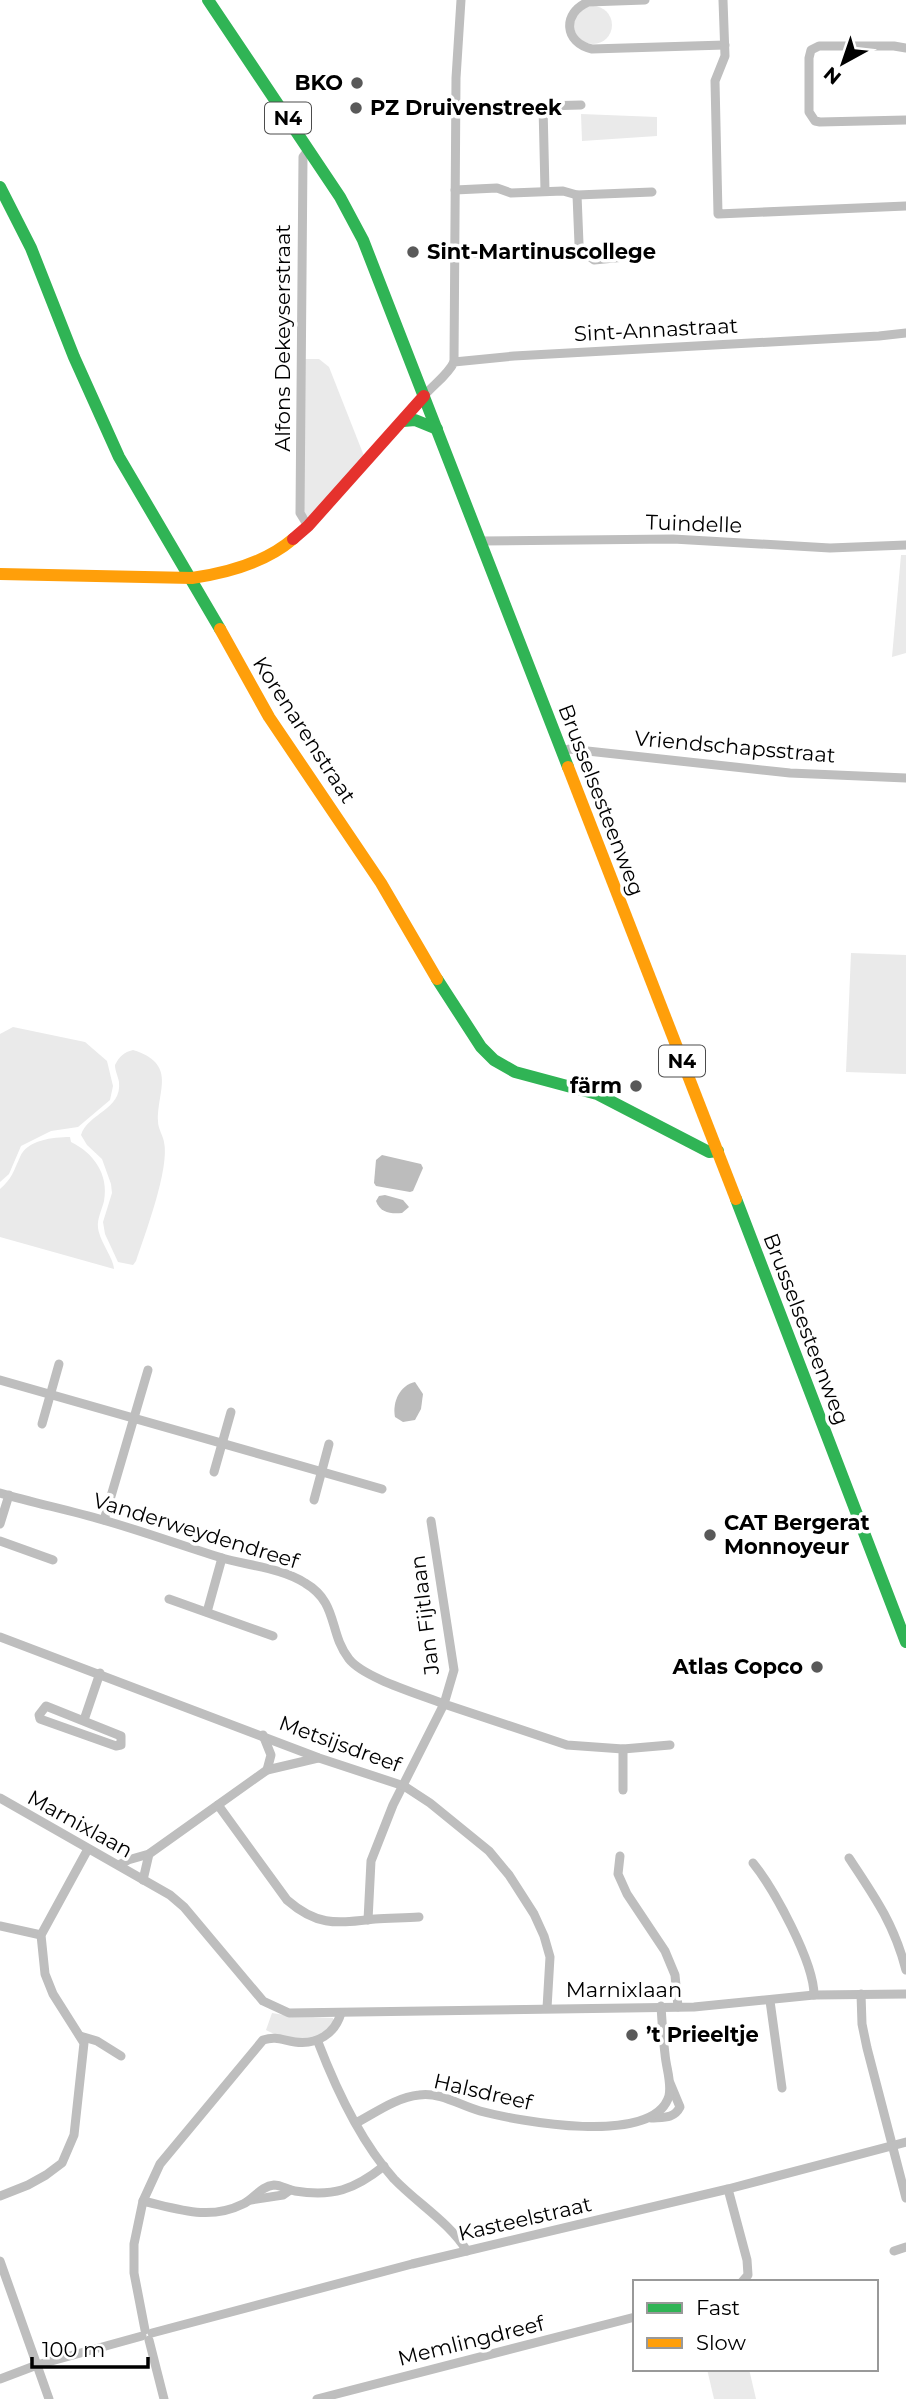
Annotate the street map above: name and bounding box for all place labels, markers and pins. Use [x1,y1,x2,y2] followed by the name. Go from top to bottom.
[294,70,343,95] place label: BKO
[349,75,365,91] marker: BKO
[370,95,562,120] place label: PZ Druivenstreek
[348,100,364,116] marker: PZ Druivenstreek
[427,239,656,264] place label: Sint-Martinuscollege
[405,244,421,260] marker: Sint-Martinuscollege
[570,1073,622,1098] place label: färm
[628,1078,644,1094] marker: färm
[724,1510,870,1559] place label: CAT Bergerat Monnoyeur
[702,1527,718,1543] marker: CAT Bergerat Monnoyeur
[671,1654,803,1679] place label: Atlas Copco
[809,1659,825,1675] marker: Atlas Copco
[646,2022,759,2047] place label: ’t Prieeltje
[624,2027,640,2043] marker: ’t Prieeltje

